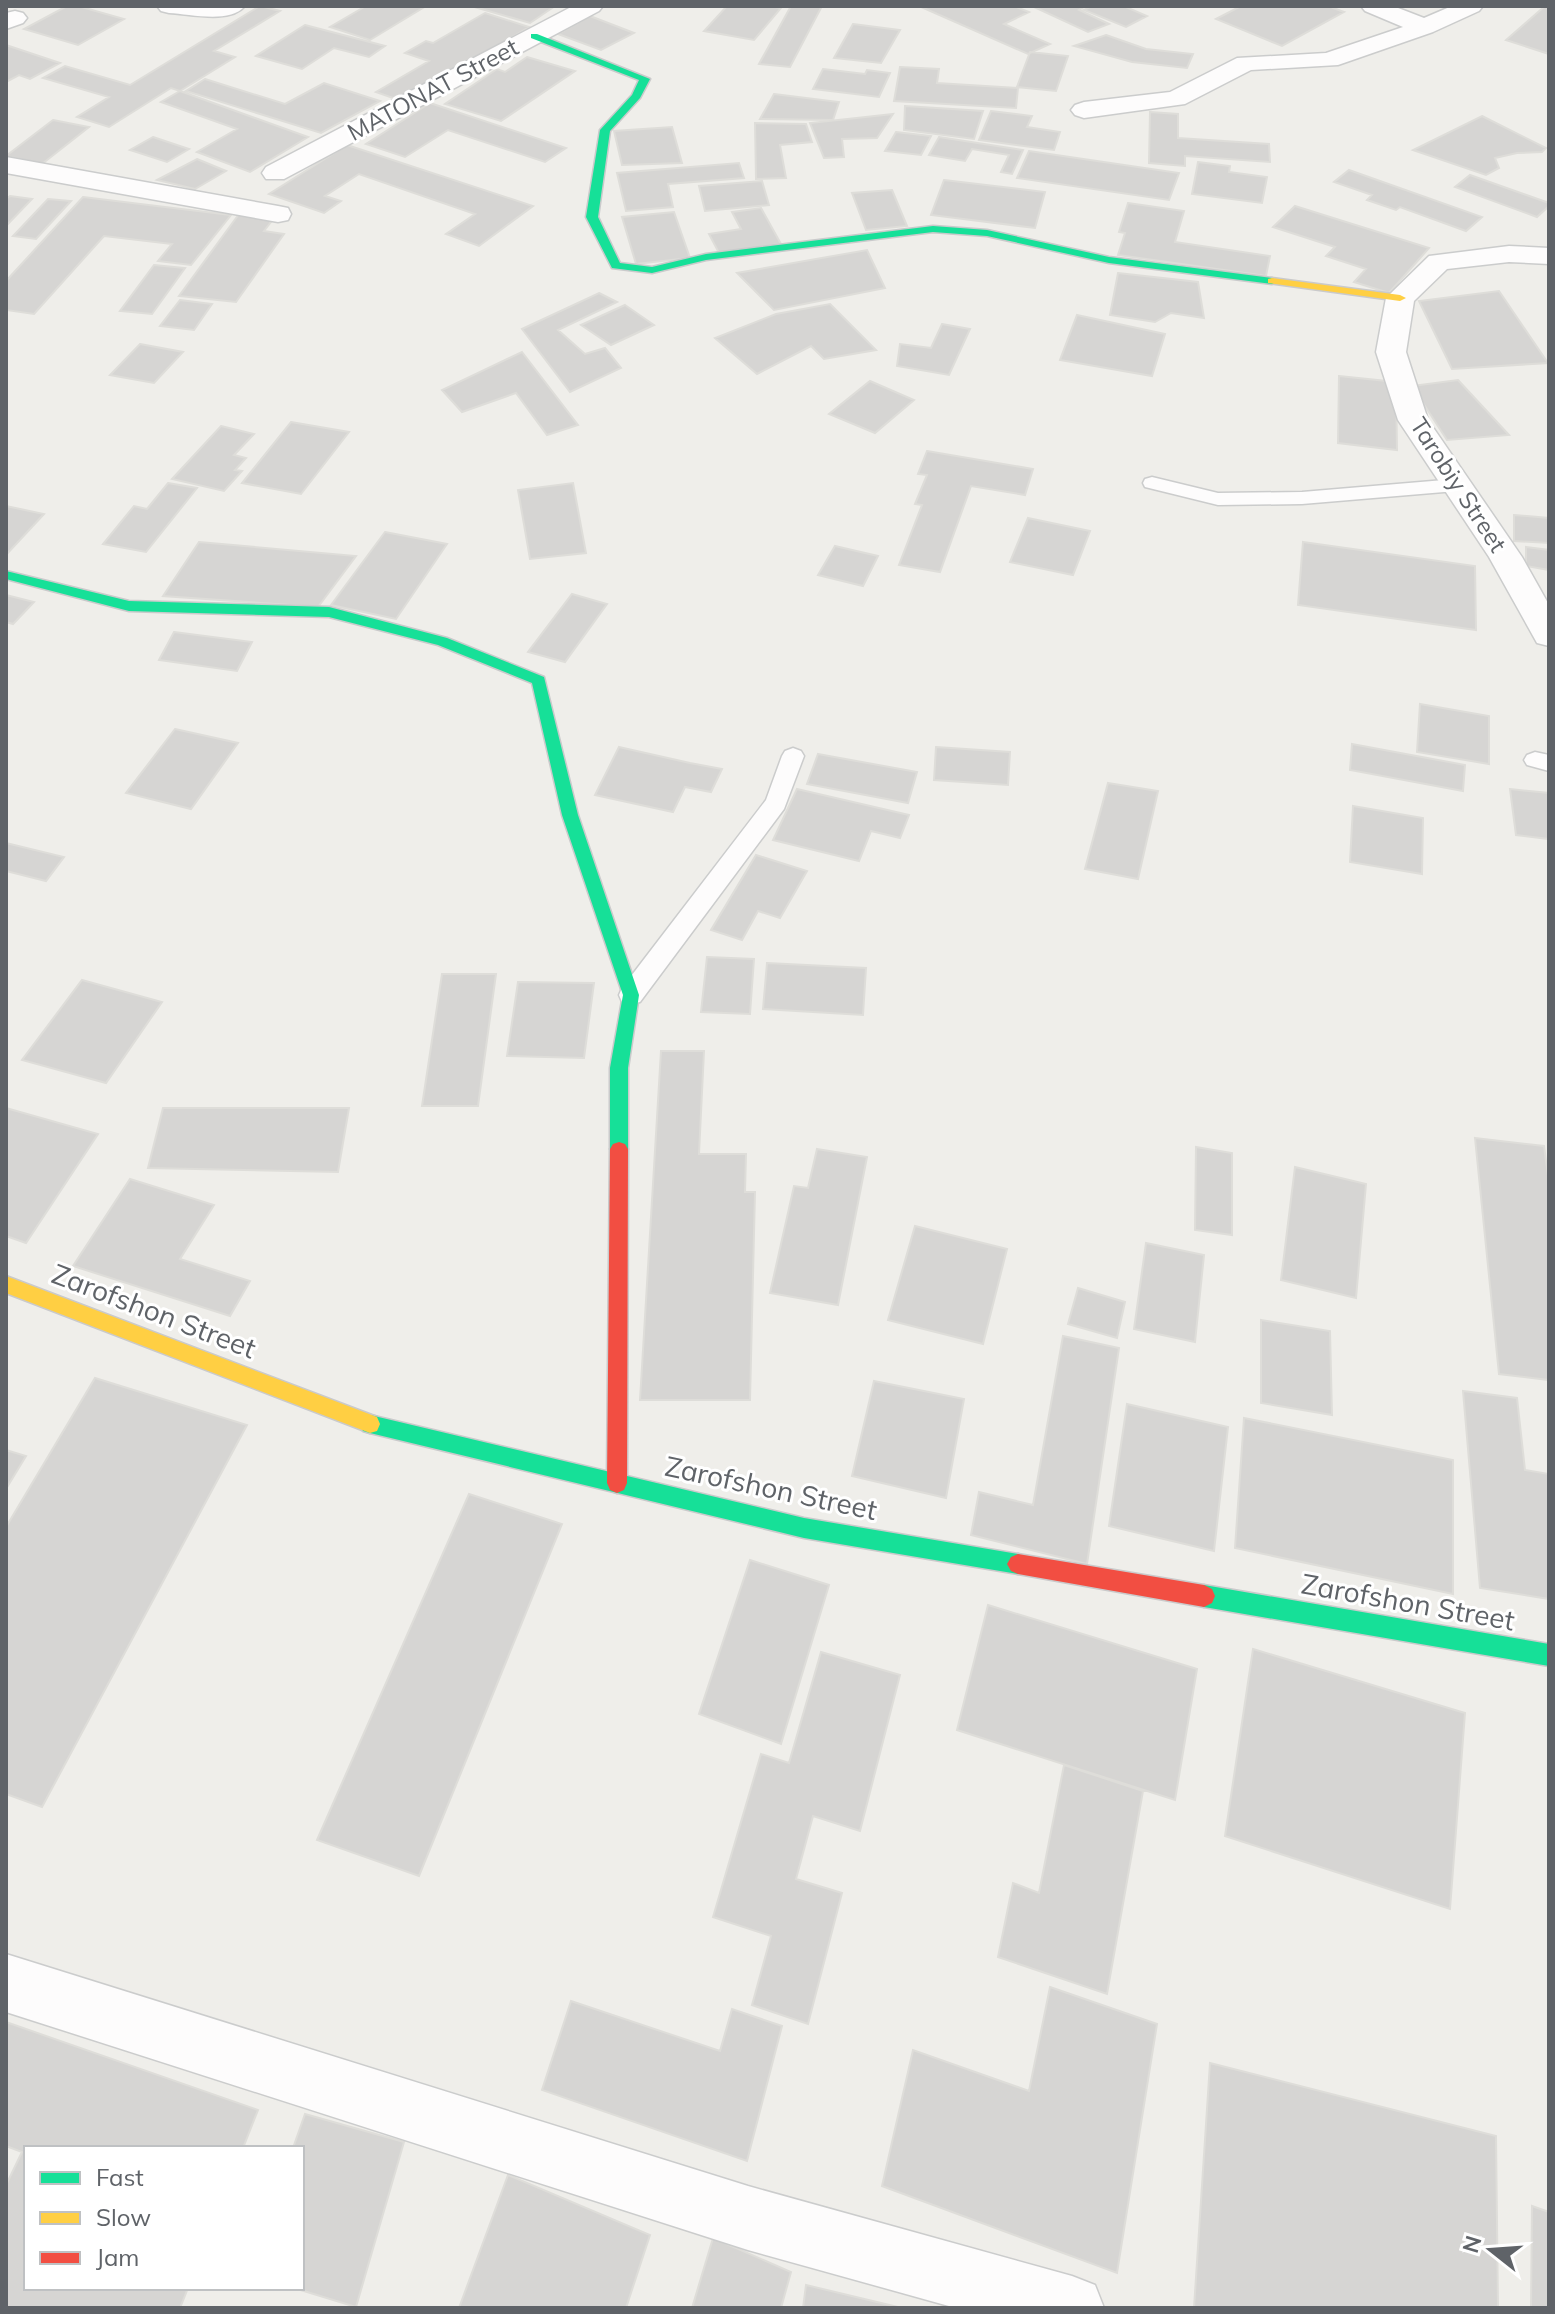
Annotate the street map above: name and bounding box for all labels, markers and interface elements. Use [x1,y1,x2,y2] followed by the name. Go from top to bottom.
[342,31,523,147] street label: MATONAT Street
[1404,411,1514,558] street label: Tarobiy Street
[47,1256,261,1366] street label: Zarofshon Street
[662,1448,880,1527] street label: Zarofshon Street
[1299,1566,1518,1638] street label: Zarofshon Street
[24,2146,304,2290] legend
[96,2162,144,2192] text: Fast
[96,2202,151,2232] text: Slow
[1451,2210,1531,2290] north arrow
[1456,2232,1488,2256] text: N
[96,2242,139,2272] text: Jam

